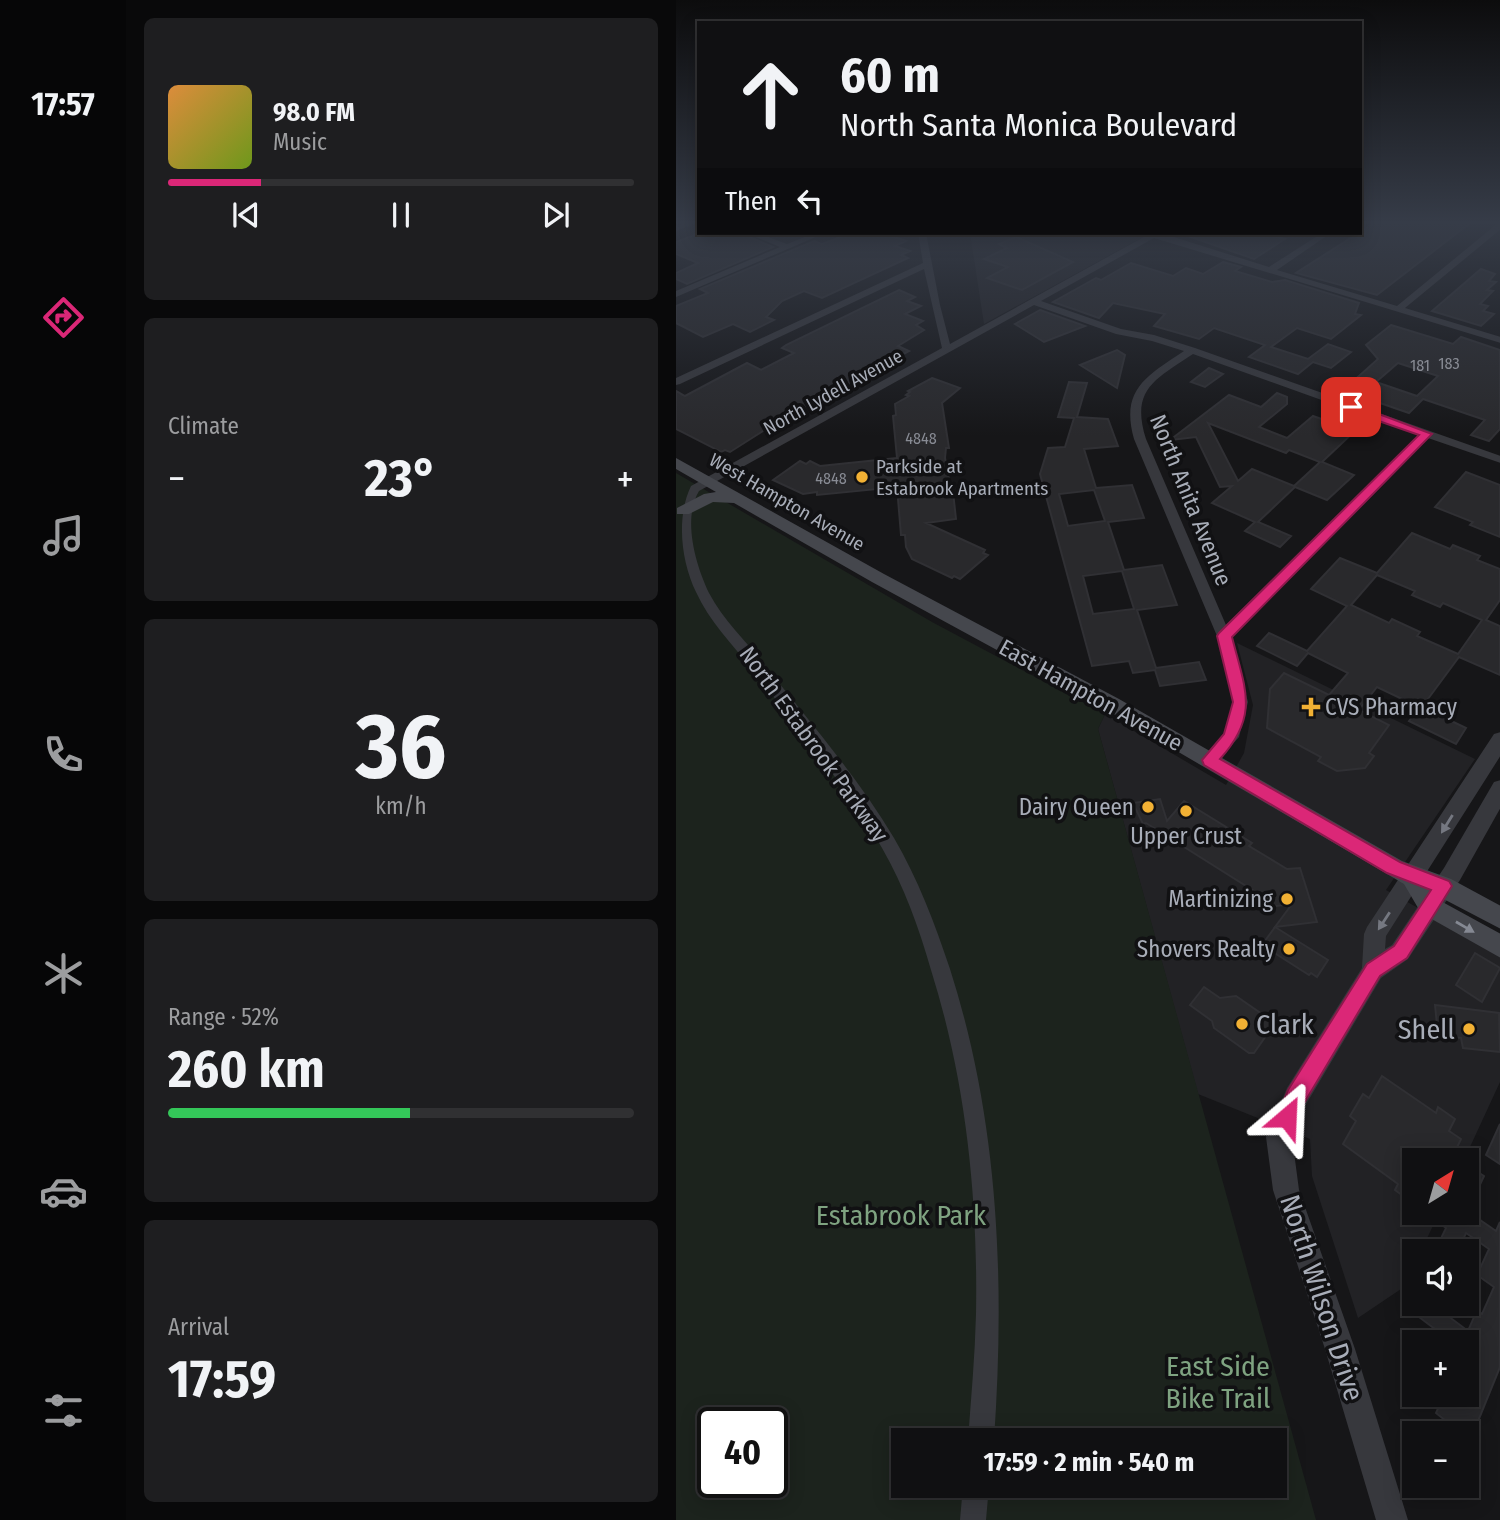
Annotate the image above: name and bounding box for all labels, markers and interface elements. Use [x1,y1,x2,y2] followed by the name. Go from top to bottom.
[840,46,940,105] text: 60 m
[725,49,816,140] icon: ahead
[31,85,95,123] text: 17:57
[273,97,355,128] text: 98.0 FM
[840,106,1237,144] text: North Santa Monica Boulevard
[273,128,327,156] text: Music
[791,182,829,220] icon: left
[725,186,777,217] text: Then
[227,196,265,234] icon: previous
[382,196,420,234] icon: pause
[537,196,575,234] icon: next
[39,293,88,342] icon: directions
[759,344,907,440] street label: North Lydell Avenue
[1438,354,1460,373] house number: 183
[1410,356,1430,375] house number: 181
[1321,377,1381,437] pin
[1332,388,1370,426] icon: arrive
[1144,410,1238,590] street label: North Anita Avenue
[168,412,239,440] text: Climate
[905,429,937,448] house number: 4848
[364,447,437,510] text: 23°
[705,448,869,556] street label: West Hampton Avenue
[876,455,1048,500] place label: Parkside at Estabrook Apartments
[168,456,185,502] text: −
[617,456,634,502] text: +
[815,469,847,488] house number: 4848
[854,469,870,485] marker: Parkside at Estabrook Apartments
[39,511,88,560] icon: music
[994,633,1188,757] street label: East Hampton Avenue
[734,641,895,848] street label: North Estabrook Parkway
[356,692,446,801] text: 36
[1325,693,1458,721] place label: CVS Pharmacy
[1303,699,1319,715] marker: CVS Pharmacy
[39,730,88,779] icon: phone
[375,792,427,820] text: km/h
[1019,793,1134,821] place label: Dairy Queen
[1140,799,1156,815] marker: Dairy Queen
[1178,803,1194,819] marker: Upper Crust
[1441,814,1454,833] one-way arrow
[1130,822,1242,850] place label: Upper Crust
[1168,885,1273,913] place label: Martinizing
[1279,891,1295,907] marker: Martinizing
[1377,911,1390,930] one-way arrow
[1455,920,1475,932] one-way arrow
[1137,935,1276,963] place label: Shovers Realty
[1281,941,1297,957] marker: Shovers Realty
[39,949,88,998] icon: climate
[168,1003,279,1031] text: Range · 52%
[1256,1008,1315,1041] place label: Clark
[1398,1013,1455,1046] place label: Shell
[1234,1016,1250,1032] marker: Clark
[1461,1021,1477,1037] marker: Shell
[168,1038,325,1101] text: 260 km
[1250,1080,1324,1154] position arrow
[1402,1148,1479,1225] north arrow
[1402,1148,1479,1498] map controls
[39,1167,88,1216] icon: car
[1273,1191,1371,1405] street label: North Wilson Drive
[816,1199,987,1232] park label: Estabrook Park
[1402,1239,1479,1316] button: sound
[168,1313,229,1341] text: Arrival
[1402,1330,1479,1407] button: +
[168,1348,276,1411] text: 17:59
[1166,1350,1270,1415] park label: East Side Bike Trail
[39,1386,88,1435] icon: filters
[697,1407,788,1498] speed limit sign: 40
[1402,1421,1479,1498] button: −
[984,1447,1194,1478] text: 17:59 · 2 min · 540 m

